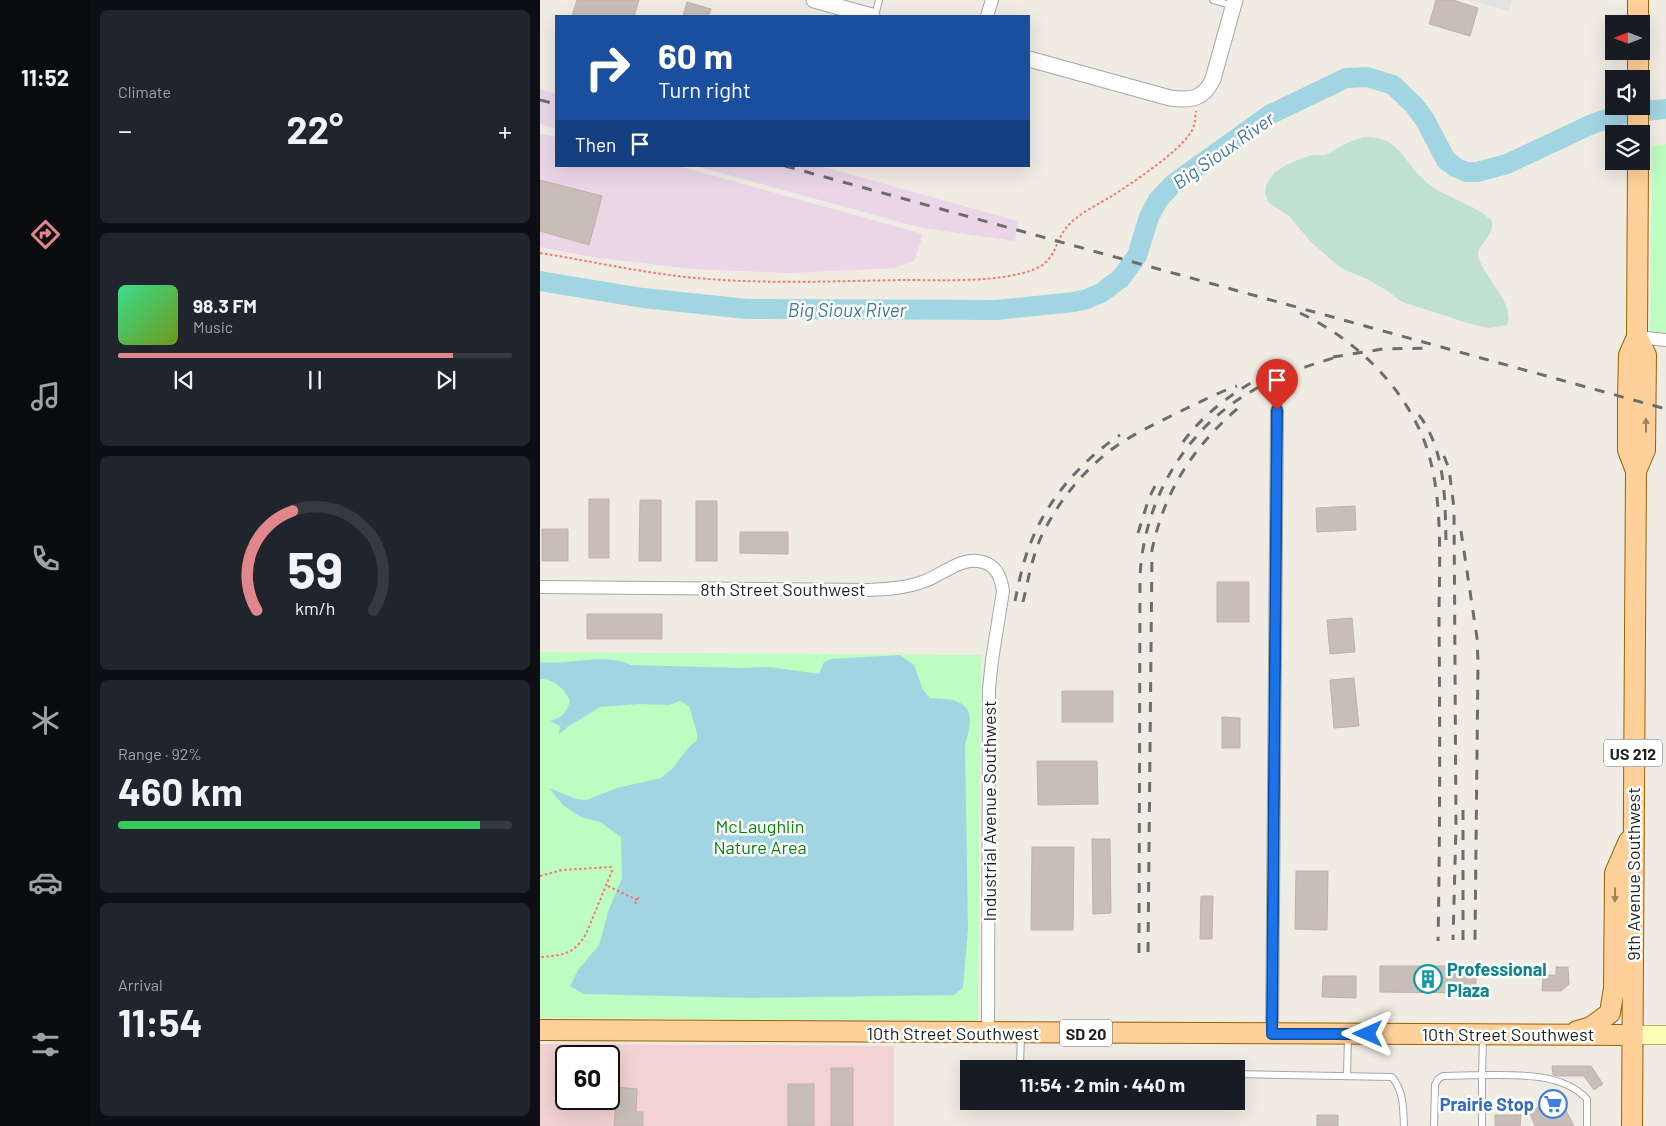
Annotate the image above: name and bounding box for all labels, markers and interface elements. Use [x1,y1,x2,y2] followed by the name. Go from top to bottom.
[1605,15,1650,60] north arrow
[1605,15,1650,170] map controls
[658,34,733,76] text: 60 m
[575,35,640,100] icon: right
[21,64,69,90] text: 11:52
[1605,70,1650,115] button: sound
[658,76,751,102] text: Turn right
[118,82,171,101] text: Climate
[287,106,343,152] text: 22°
[1168,106,1279,193] water label: Big Sioux River
[118,113,132,147] text: −
[498,113,512,147] text: +
[1605,125,1650,170] button: layers
[626,130,654,158] icon: arrive
[575,133,616,156] text: Then
[28,217,63,252] icon: directions
[193,294,257,317] text: 98.3 FM
[788,298,908,321] water label: Big Sioux River
[193,317,233,336] text: Music
[1256,359,1298,410] pin
[170,366,198,394] icon: previous
[301,366,329,394] icon: pause
[432,366,460,394] icon: next
[1263,366,1291,394] icon: arrive
[28,379,63,414] icon: music
[1642,416,1650,432] one-way arrow
[287,537,343,599] text: 59
[28,541,63,576] icon: phone
[700,578,866,600] street label: 8th Street Southwest
[295,597,335,619] text: km/h
[978,700,1000,922] street label: Industrial Avenue Southwest
[28,703,63,738] icon: climate
[1604,740,1662,766] road number: US 212
[118,744,202,763] text: Range · 92%
[118,768,243,814] text: 460 km
[1622,787,1644,961] street label: 9th Avenue Southwest
[713,815,807,858] park label: McLaughlin Nature Area
[28,865,63,900] icon: car
[1611,887,1619,903] one-way arrow
[1447,958,1547,1001] place label: Professional Plaza
[1413,964,1443,994] building icon: Professional Plaza
[118,975,163,994] text: Arrival
[118,999,202,1045] text: 11:54
[1341,1007,1393,1059] position arrow
[1060,1020,1112,1046] road number: SD 20
[867,1022,1039,1044] street label: 10th Street Southwest
[1422,1023,1594,1045] street label: 10th Street Southwest
[28,1027,63,1062] icon: filters
[555,1045,620,1110] speed limit sign: 60
[1020,1073,1185,1096] text: 11:54 · 2 min · 440 m
[1538,1089,1568,1119] supermarket icon: Prairie Stop
[1440,1093,1534,1115] place label: Prairie Stop

